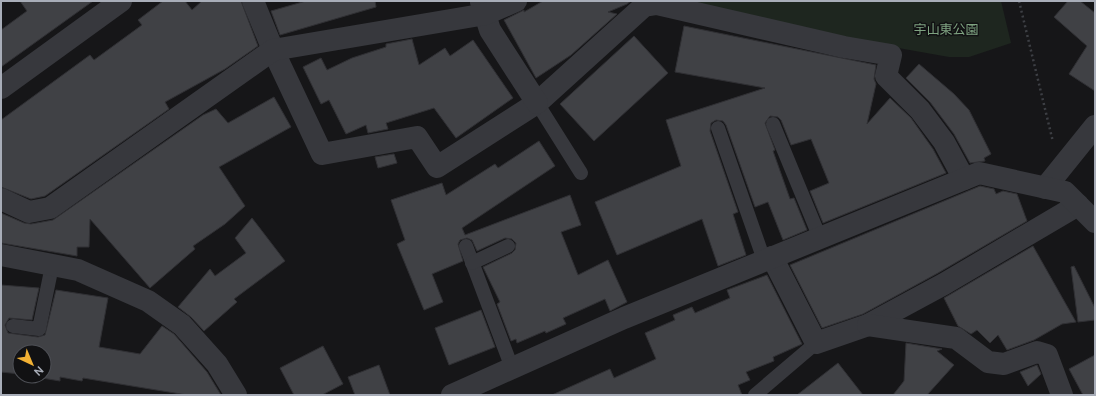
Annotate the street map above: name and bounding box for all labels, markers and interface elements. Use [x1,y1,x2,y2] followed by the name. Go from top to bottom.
[913,21,979,38] park label: 宇山東公園
[12,344,52,384] north arrow
[31,363,47,379] text: N

